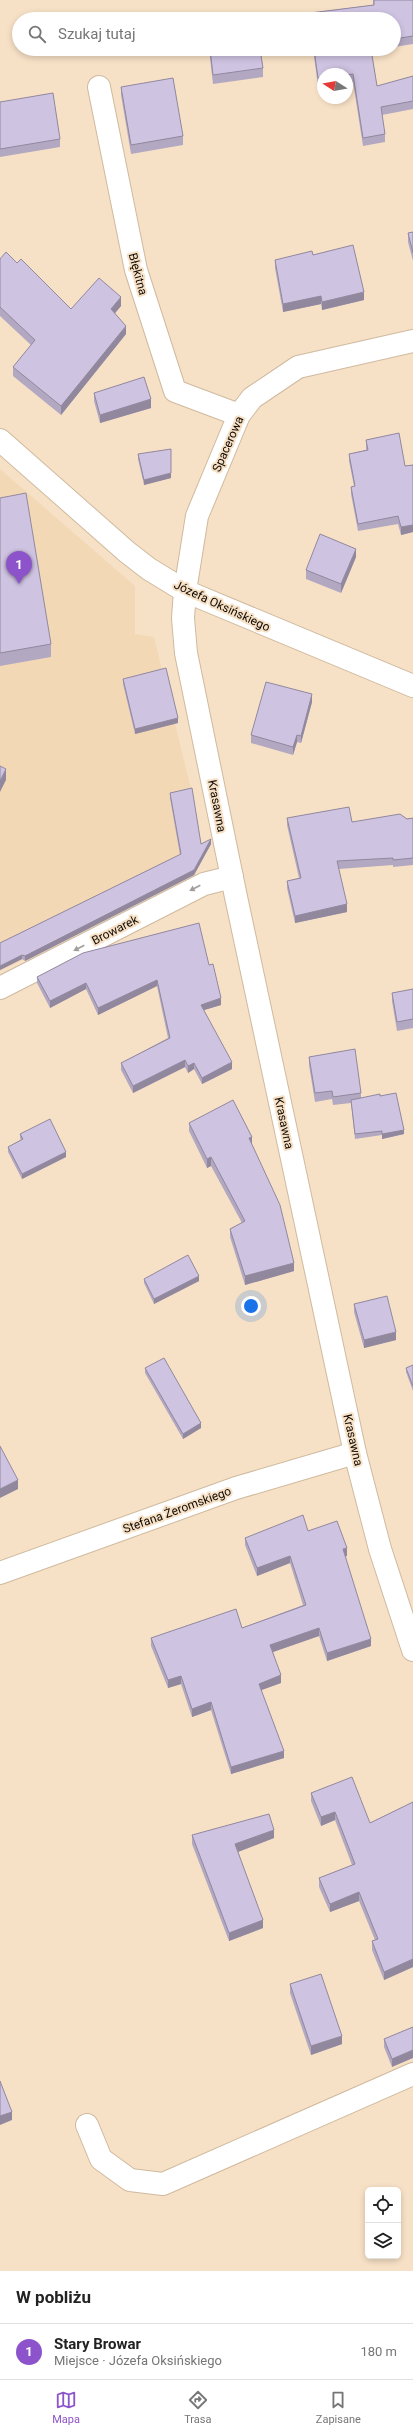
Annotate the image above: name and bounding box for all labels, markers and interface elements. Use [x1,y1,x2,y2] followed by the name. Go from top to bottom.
[12,12,401,56] search box
[26,23,48,45] icon: search
[58,25,136,43] text: Szukaj tutaj
[317,68,353,104] north arrow
[126,251,150,297] street label: Błękitna
[210,414,246,474] street label: Spacerowa
[6,551,32,584] pin: 1
[172,578,272,634] street label: Józefa Oksińskiego
[205,779,229,833] street label: Krasawna
[189,885,201,892] one-way arrow
[89,912,141,948] street label: Browarek
[73,945,85,951] one-way arrow
[272,1096,296,1150] street label: Krasawna
[241,1296,261,1316] your location
[340,1413,366,1467] street label: Krasawna
[121,1483,233,1536] street label: Stefana Żeromskiego
[365,2187,401,2259] map controls
[365,2187,401,2223] button: locate
[365,2223,401,2259] button: layers
[16,2287,91,2307] text: W pobliżu
[54,2335,141,2353] text: Stary Browar
[25,2344,33,2359] text: 1
[360,2344,397,2359] text: 180 m
[54,2353,222,2368] text: Miejsce · Józefa Oksińskiego
[52,2389,80,2426] tab: Mapa
[184,2389,212,2426] tab: Trasa
[316,2389,361,2426] tab: Zapisane

